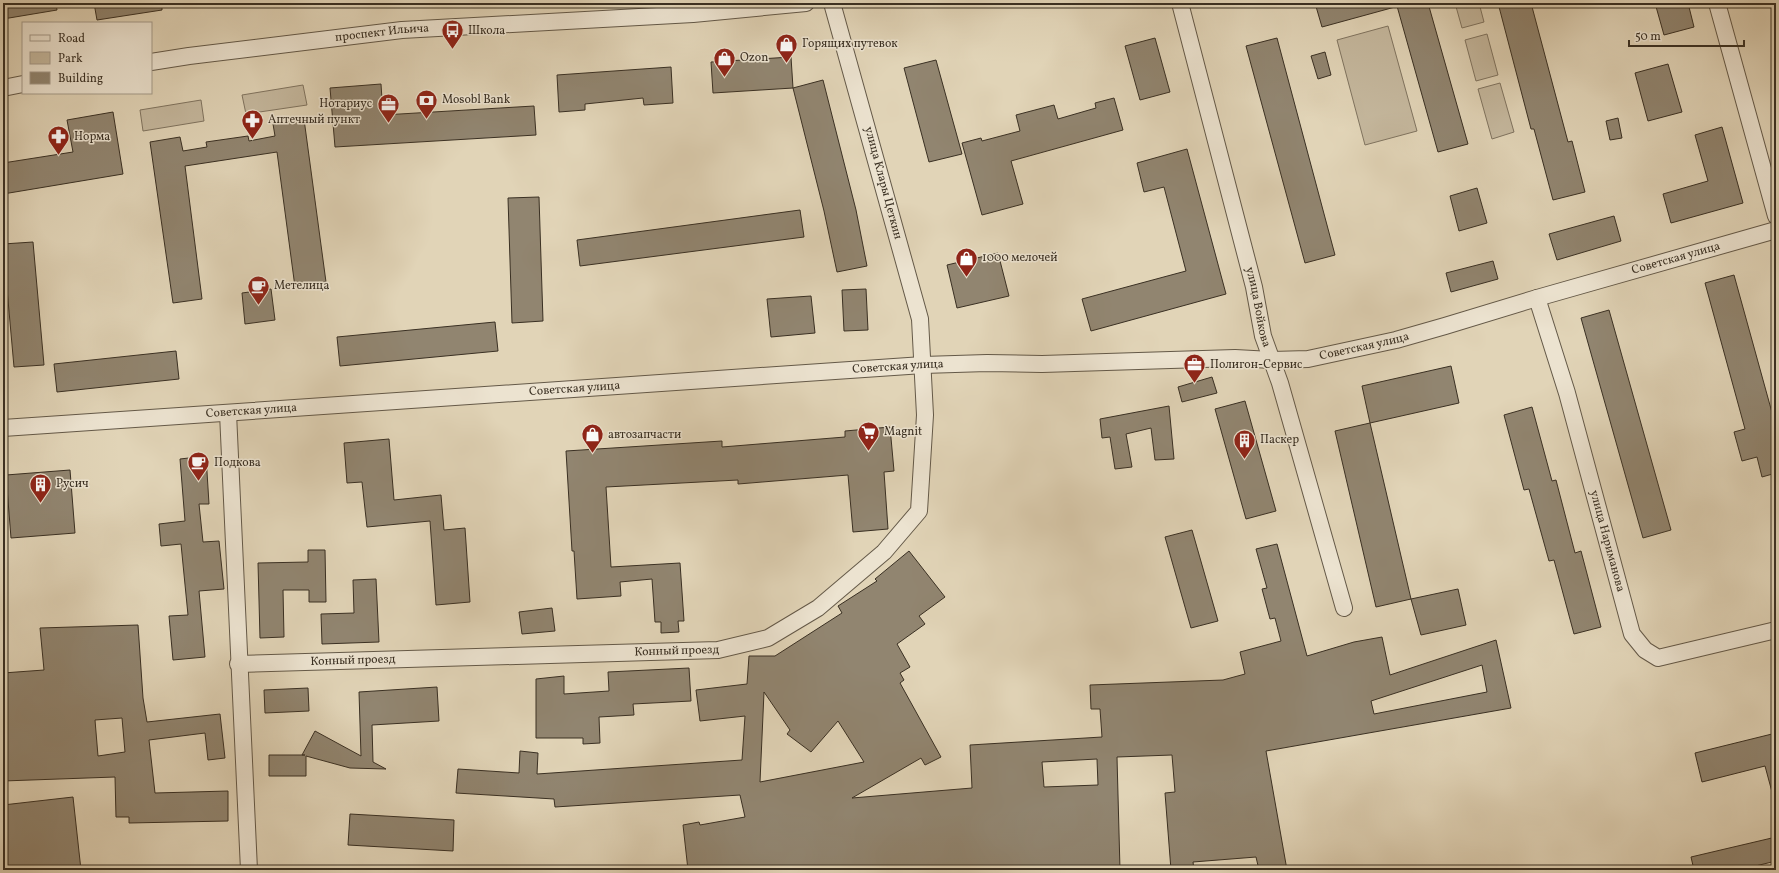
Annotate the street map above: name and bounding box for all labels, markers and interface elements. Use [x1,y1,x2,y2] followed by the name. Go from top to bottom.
[439,18,465,51] bus stop icon: Школа
[334,21,430,46] street label: проспект Ильича
[22,22,152,94] legend
[1629,22,1744,48] scale bar
[468,23,505,39] place label: Школа
[1635,29,1661,45] text: 50 m
[58,31,85,47] text: Road
[774,31,800,64] shop icon: Горящих путевок
[802,36,898,52] place label: Горящих путевок
[712,45,738,78] shop icon: Ozon
[740,50,768,66] place label: Ozon
[58,51,83,67] text: Park
[58,71,103,87] text: Building
[414,87,440,120] bank icon: Mosobl Bank
[375,91,401,124] office icon: Нотариус
[442,92,511,108] place label: Mosobl Bank
[319,96,372,112] place label: Нотариус
[239,107,265,140] pharmacy icon: Аптечный пункт
[268,112,360,128] place label: Аптечный пункт
[45,124,71,157] pharmacy icon: Норма
[860,125,906,241] street label: улица Клары Цеткин
[74,129,110,145] place label: Норма
[1630,238,1722,279] street label: Советская улица
[954,245,980,278] shop icon: 1000 мелочей
[982,250,1057,266] place label: 1000 мелочей
[1241,265,1274,350] street label: улица Войкова
[245,273,271,306] cafe icon: Метелица
[274,278,330,294] place label: Метелица
[1318,329,1411,364] street label: Советская улица
[1182,352,1208,385] office icon: Полигон-Сервис
[852,356,944,378] street label: Советская улица
[1210,357,1302,373] place label: Полигон-Сервис
[528,378,621,400] street label: Советская улица
[205,400,298,422] street label: Советская улица
[856,419,882,452] supermarket icon: Magnit
[580,422,606,455] shop icon: автозапчасти
[884,424,922,440] place label: Magnit
[608,427,681,443] place label: автозапчасти
[1232,427,1258,460] building icon: Паскер
[1260,432,1299,448] place label: Паскер
[186,450,212,483] cafe icon: Подкова
[214,455,261,471] place label: Подкова
[27,471,53,504] building icon: Русич
[56,476,89,492] place label: Русич
[1586,488,1628,594] street label: улица Нариманова
[634,642,720,660] street label: Конный проезд
[310,651,396,670] street label: Конный проезд

